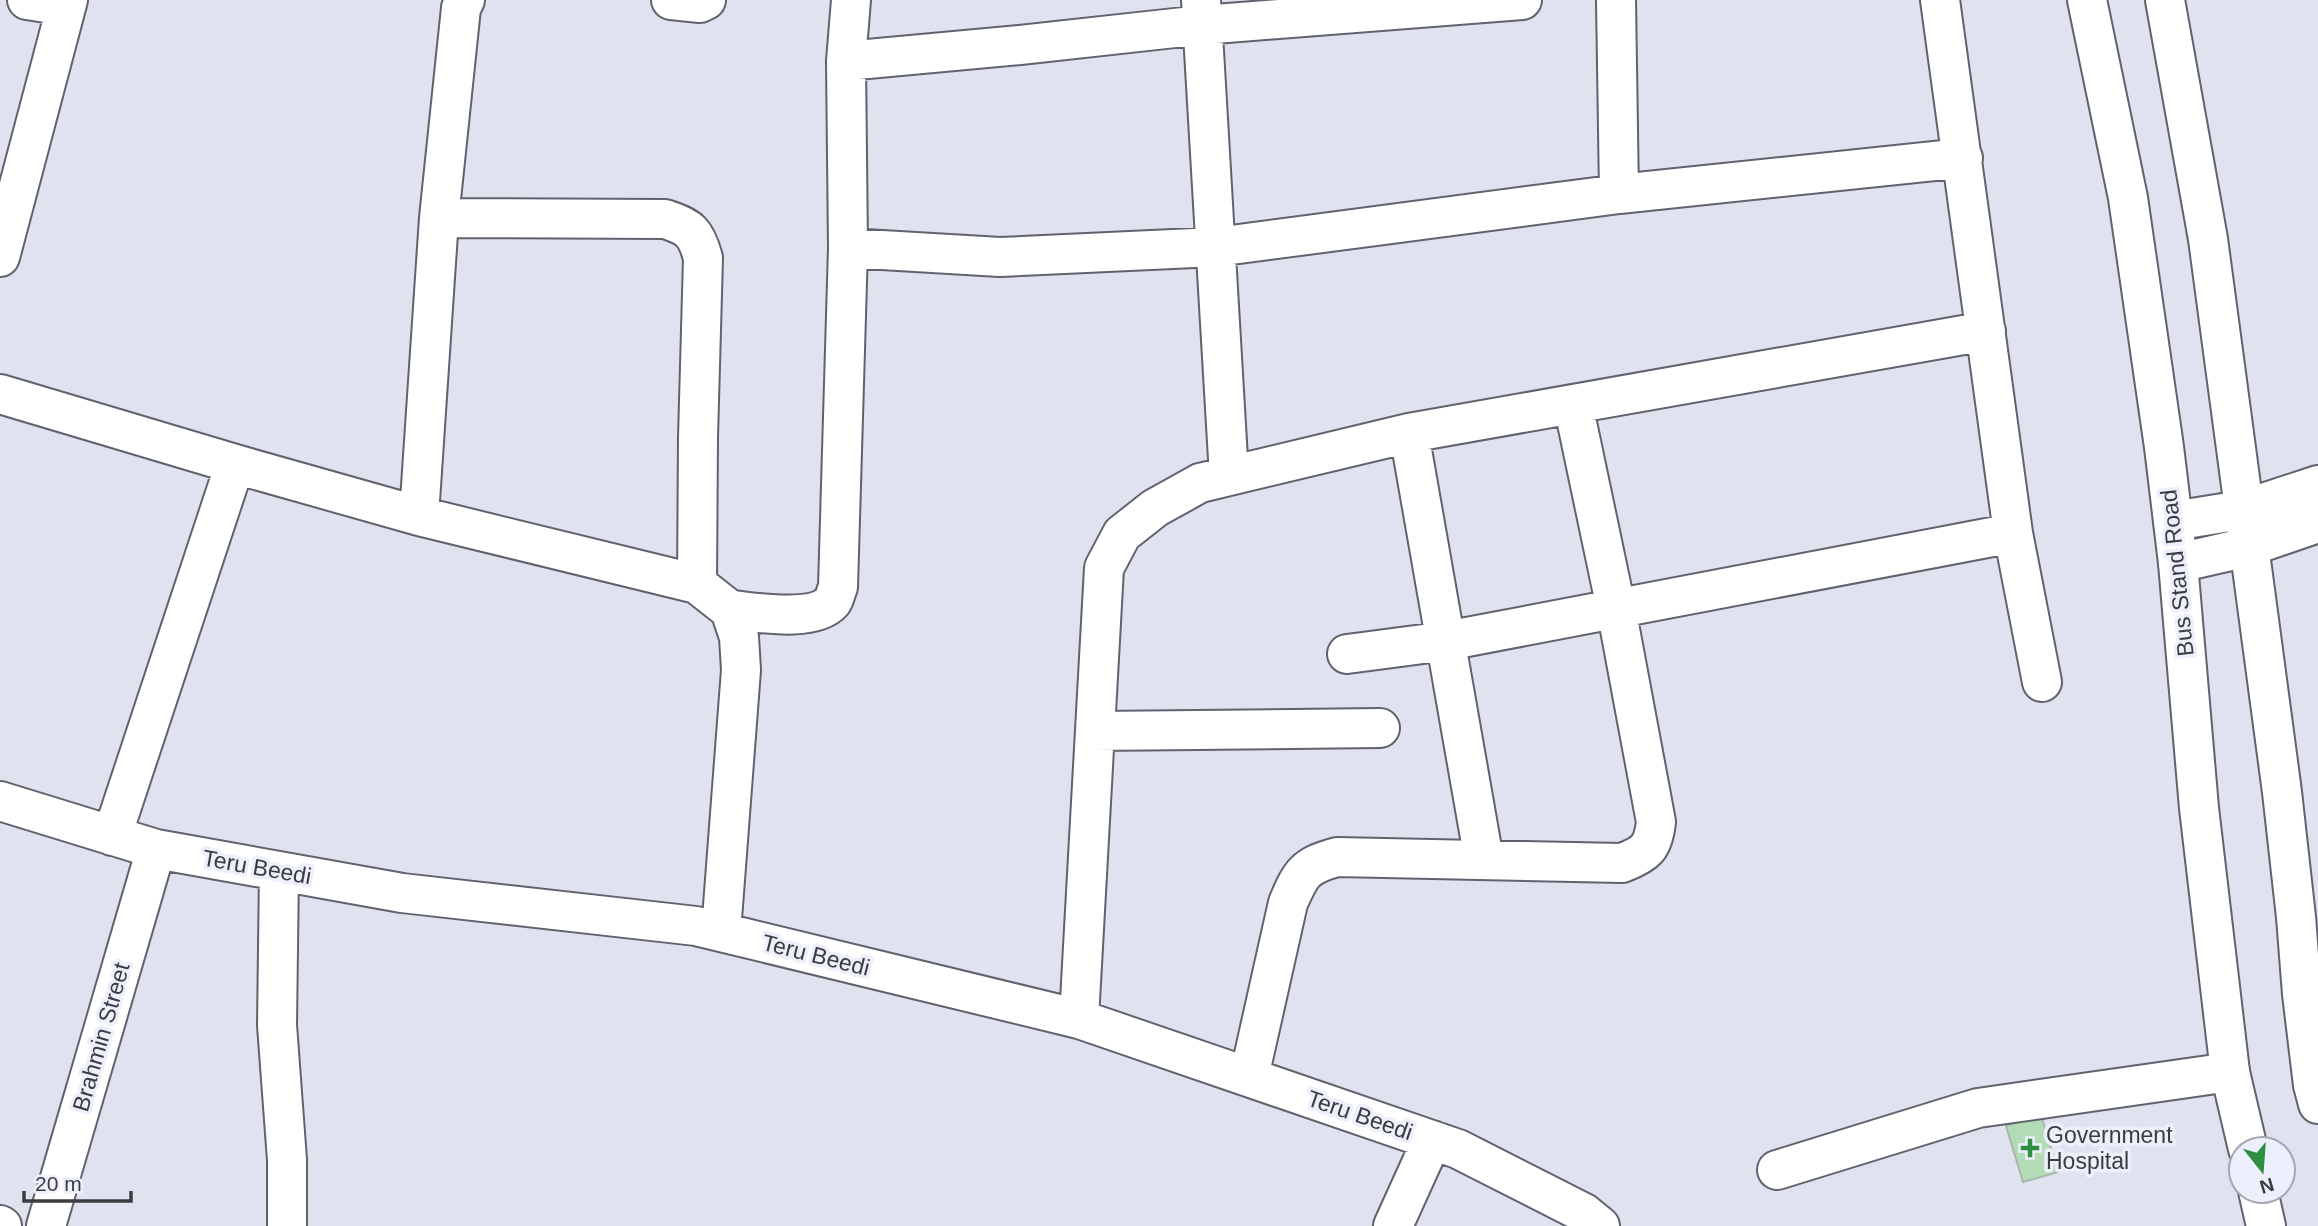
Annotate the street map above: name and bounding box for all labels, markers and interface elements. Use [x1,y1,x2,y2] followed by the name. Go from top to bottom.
[2155,488,2199,658] street label: Bus Stand Road
[201,845,313,889] street label: Teru Beedi
[760,929,872,981] street label: Teru Beedi
[67,959,135,1114] street label: Brahmin Street
[1304,1085,1416,1145] street label: Teru Beedi
[2046,1122,2173,1174] place label: Government Hospital
[2227,1135,2297,1205] north arrow
[2020,1138,2040,1158] marker: Government Hospital
[24,1160,131,1204] scale bar
[35,1172,82,1195] text: 20 m
[2257,1174,2276,1198] text: N

